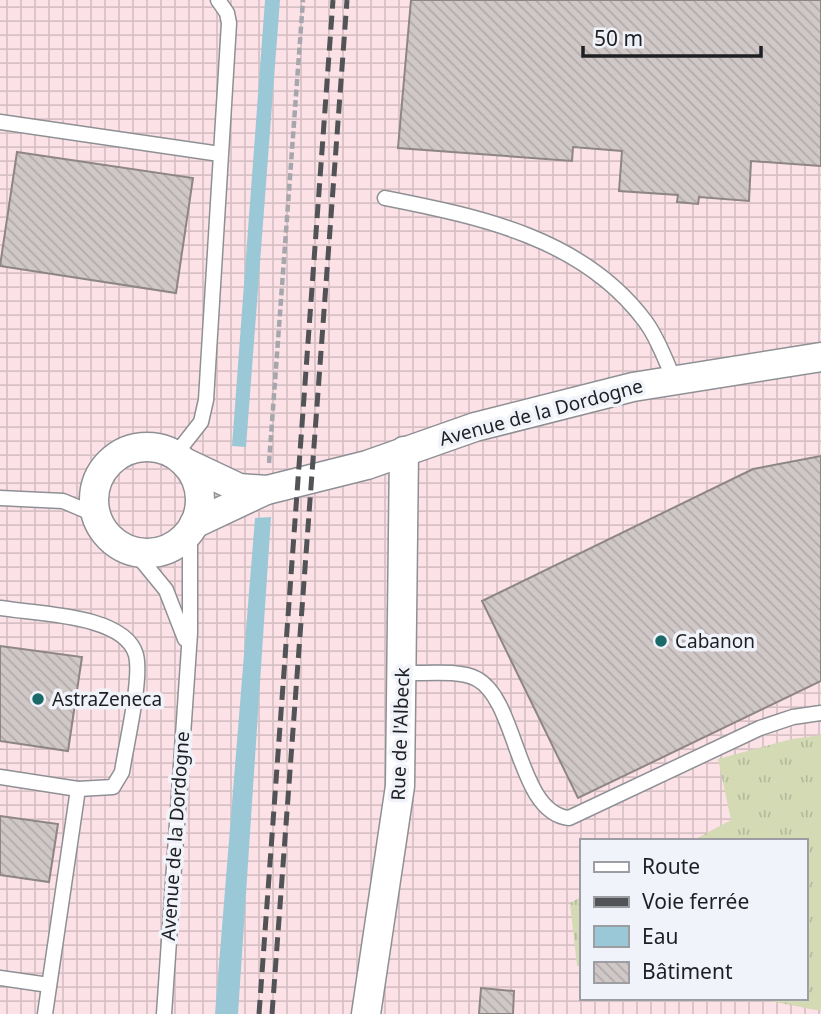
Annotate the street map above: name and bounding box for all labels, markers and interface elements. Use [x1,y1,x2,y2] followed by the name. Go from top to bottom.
[583,14,762,58] scale bar
[594,24,643,52] text: 50 m
[436,372,646,452] street label: Avenue de la Dordogne
[675,628,755,654] place label: Cabanon
[653,633,669,649] marker: Cabanon
[385,667,415,801] street label: Rue de l'Albeck
[52,686,162,712] place label: AstraZeneca
[30,691,46,707] marker: AstraZeneca
[155,731,195,941] street label: Avenue de la Dordogne
[580,839,807,1000] legend
[642,852,700,880] text: Route
[642,887,749,915] text: Voie ferrée
[642,922,678,950] text: Eau
[642,957,733,985] text: Bâtiment

